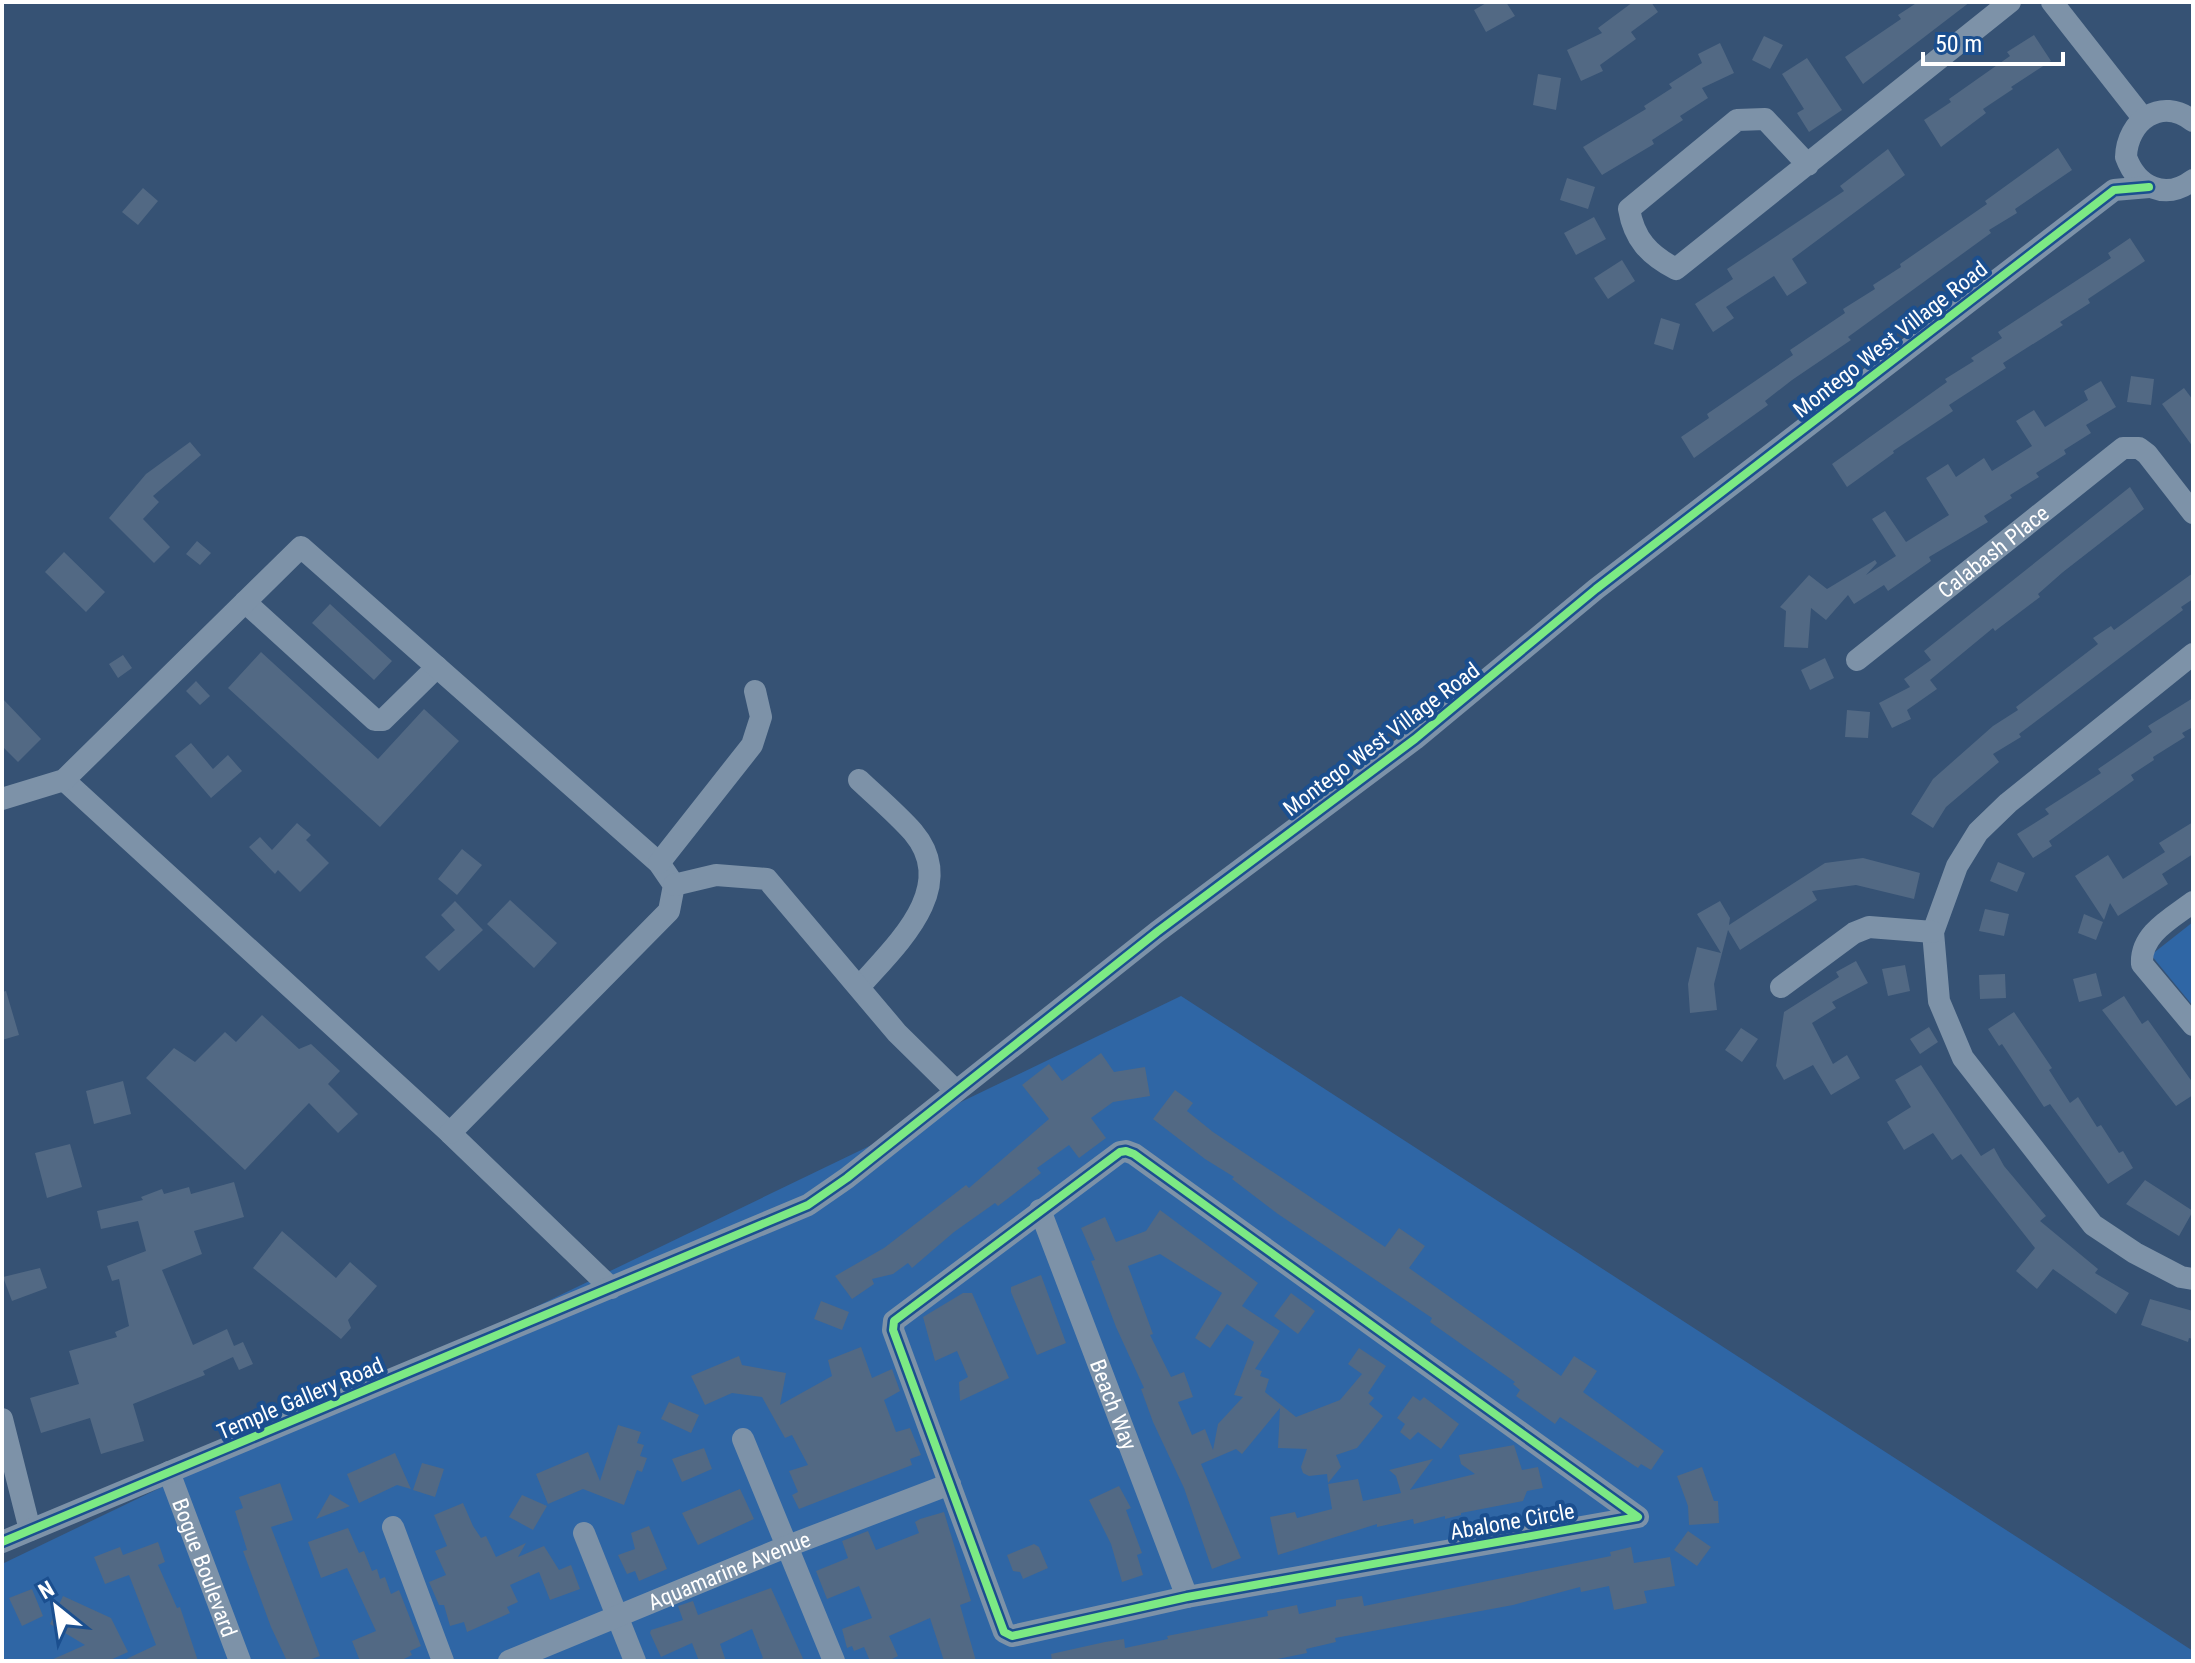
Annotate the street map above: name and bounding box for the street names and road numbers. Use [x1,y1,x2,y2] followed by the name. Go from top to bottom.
[1789,256,1992,423] street label: Montego West Village Road
[1933,500,2054,604] street label: Calabash Place
[1278,658,1484,821] street label: Montego West Village Road
[213,1352,387,1445] street label: Temple Gallery Road
[1085,1356,1142,1453] street label: Beach Way
[167,1495,242,1640] street label: Bogue Boulevard
[1448,1498,1576,1545] street label: Abalone Circle
[644,1527,814,1615] street label: Aquamarine Avenue

